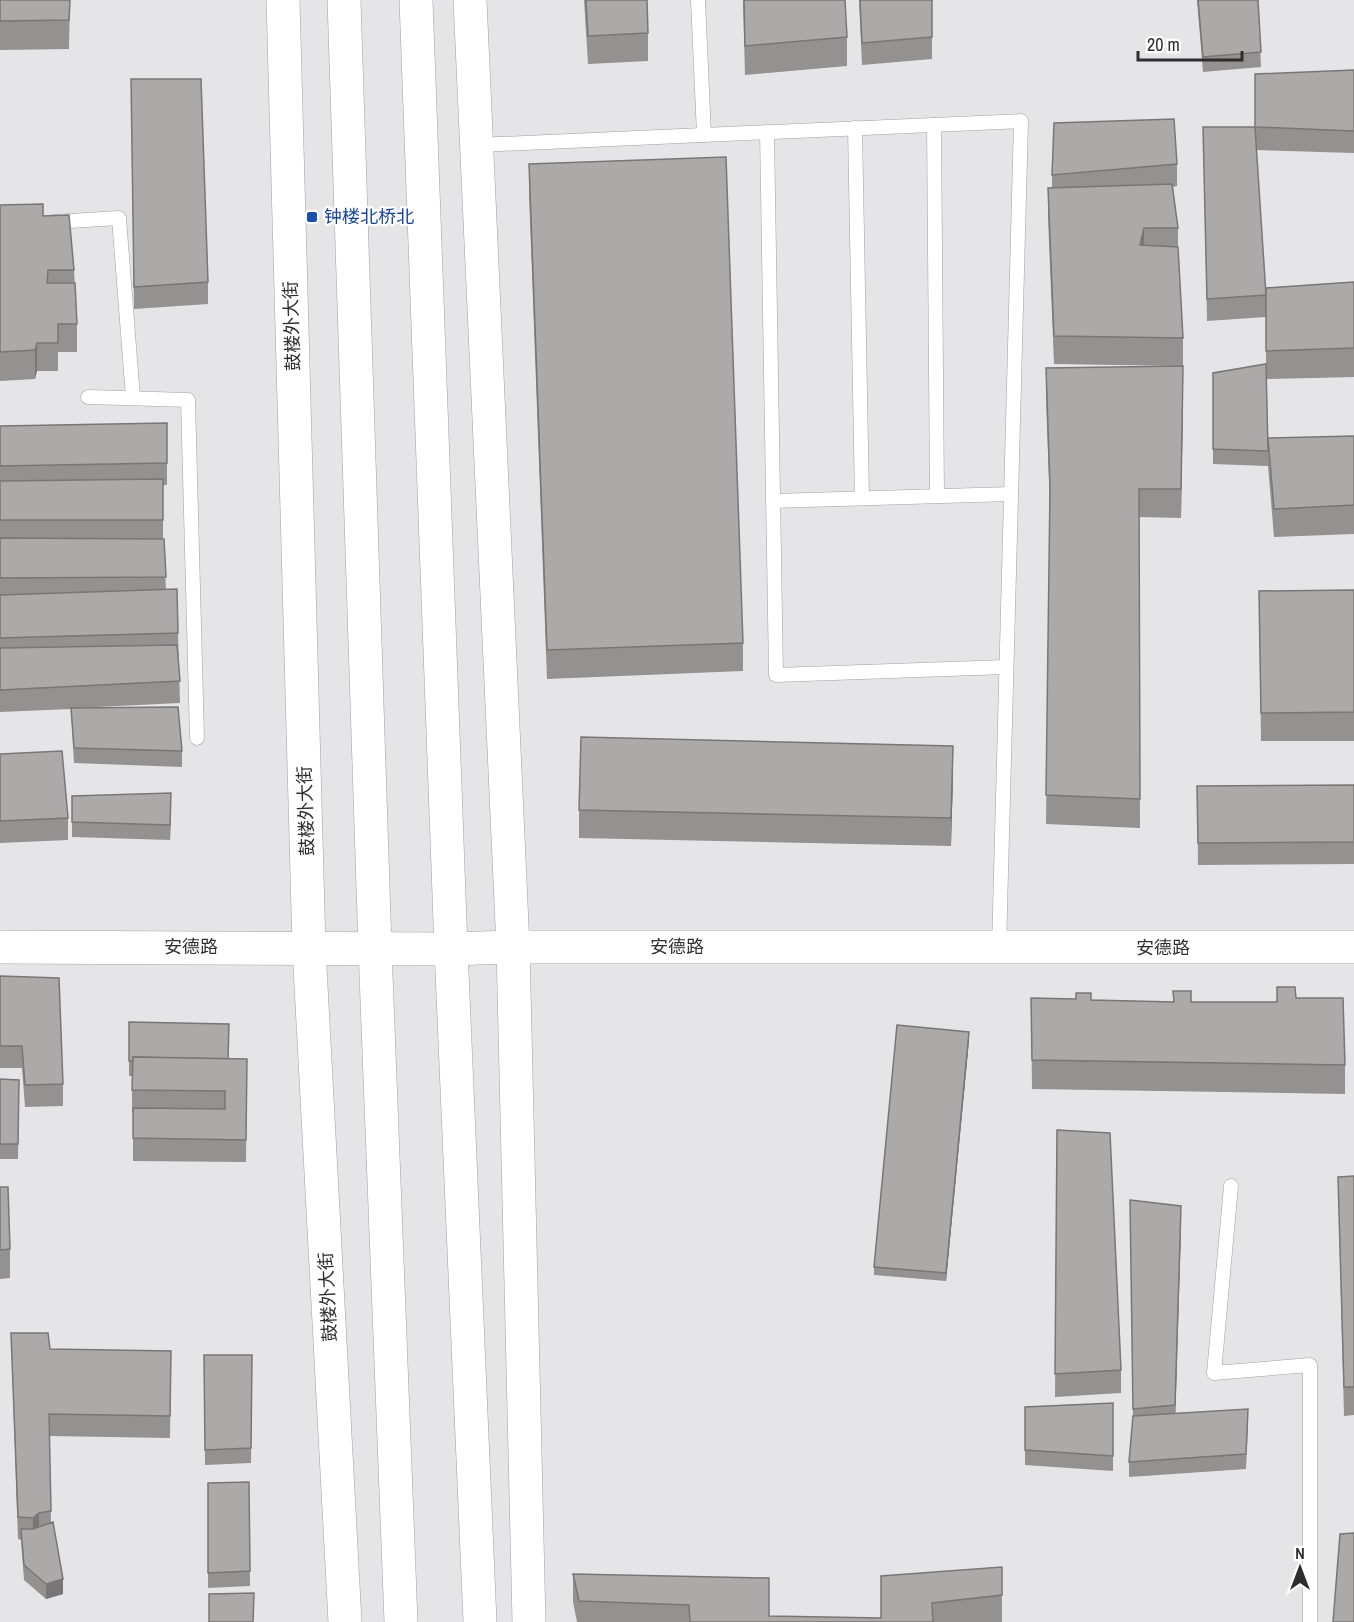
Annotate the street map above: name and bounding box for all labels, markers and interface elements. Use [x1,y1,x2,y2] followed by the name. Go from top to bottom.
[1138,24,1242,62] scale bar
[1147,32,1180,57] text: 20 m
[324,204,414,229] place label: 钟楼北桥北
[305,210,319,224] marker: 钟楼北桥北
[277,281,306,371] street label: 鼓楼外大街
[291,766,320,856] street label: 鼓楼外大街
[164,934,218,959] street label: 安德路
[650,934,704,959] street label: 安德路
[1136,935,1190,960] street label: 安德路
[313,1251,342,1343] street label: 鼓楼外大街
[1270,1538,1330,1598] north arrow
[1295,1542,1305,1564] text: N

